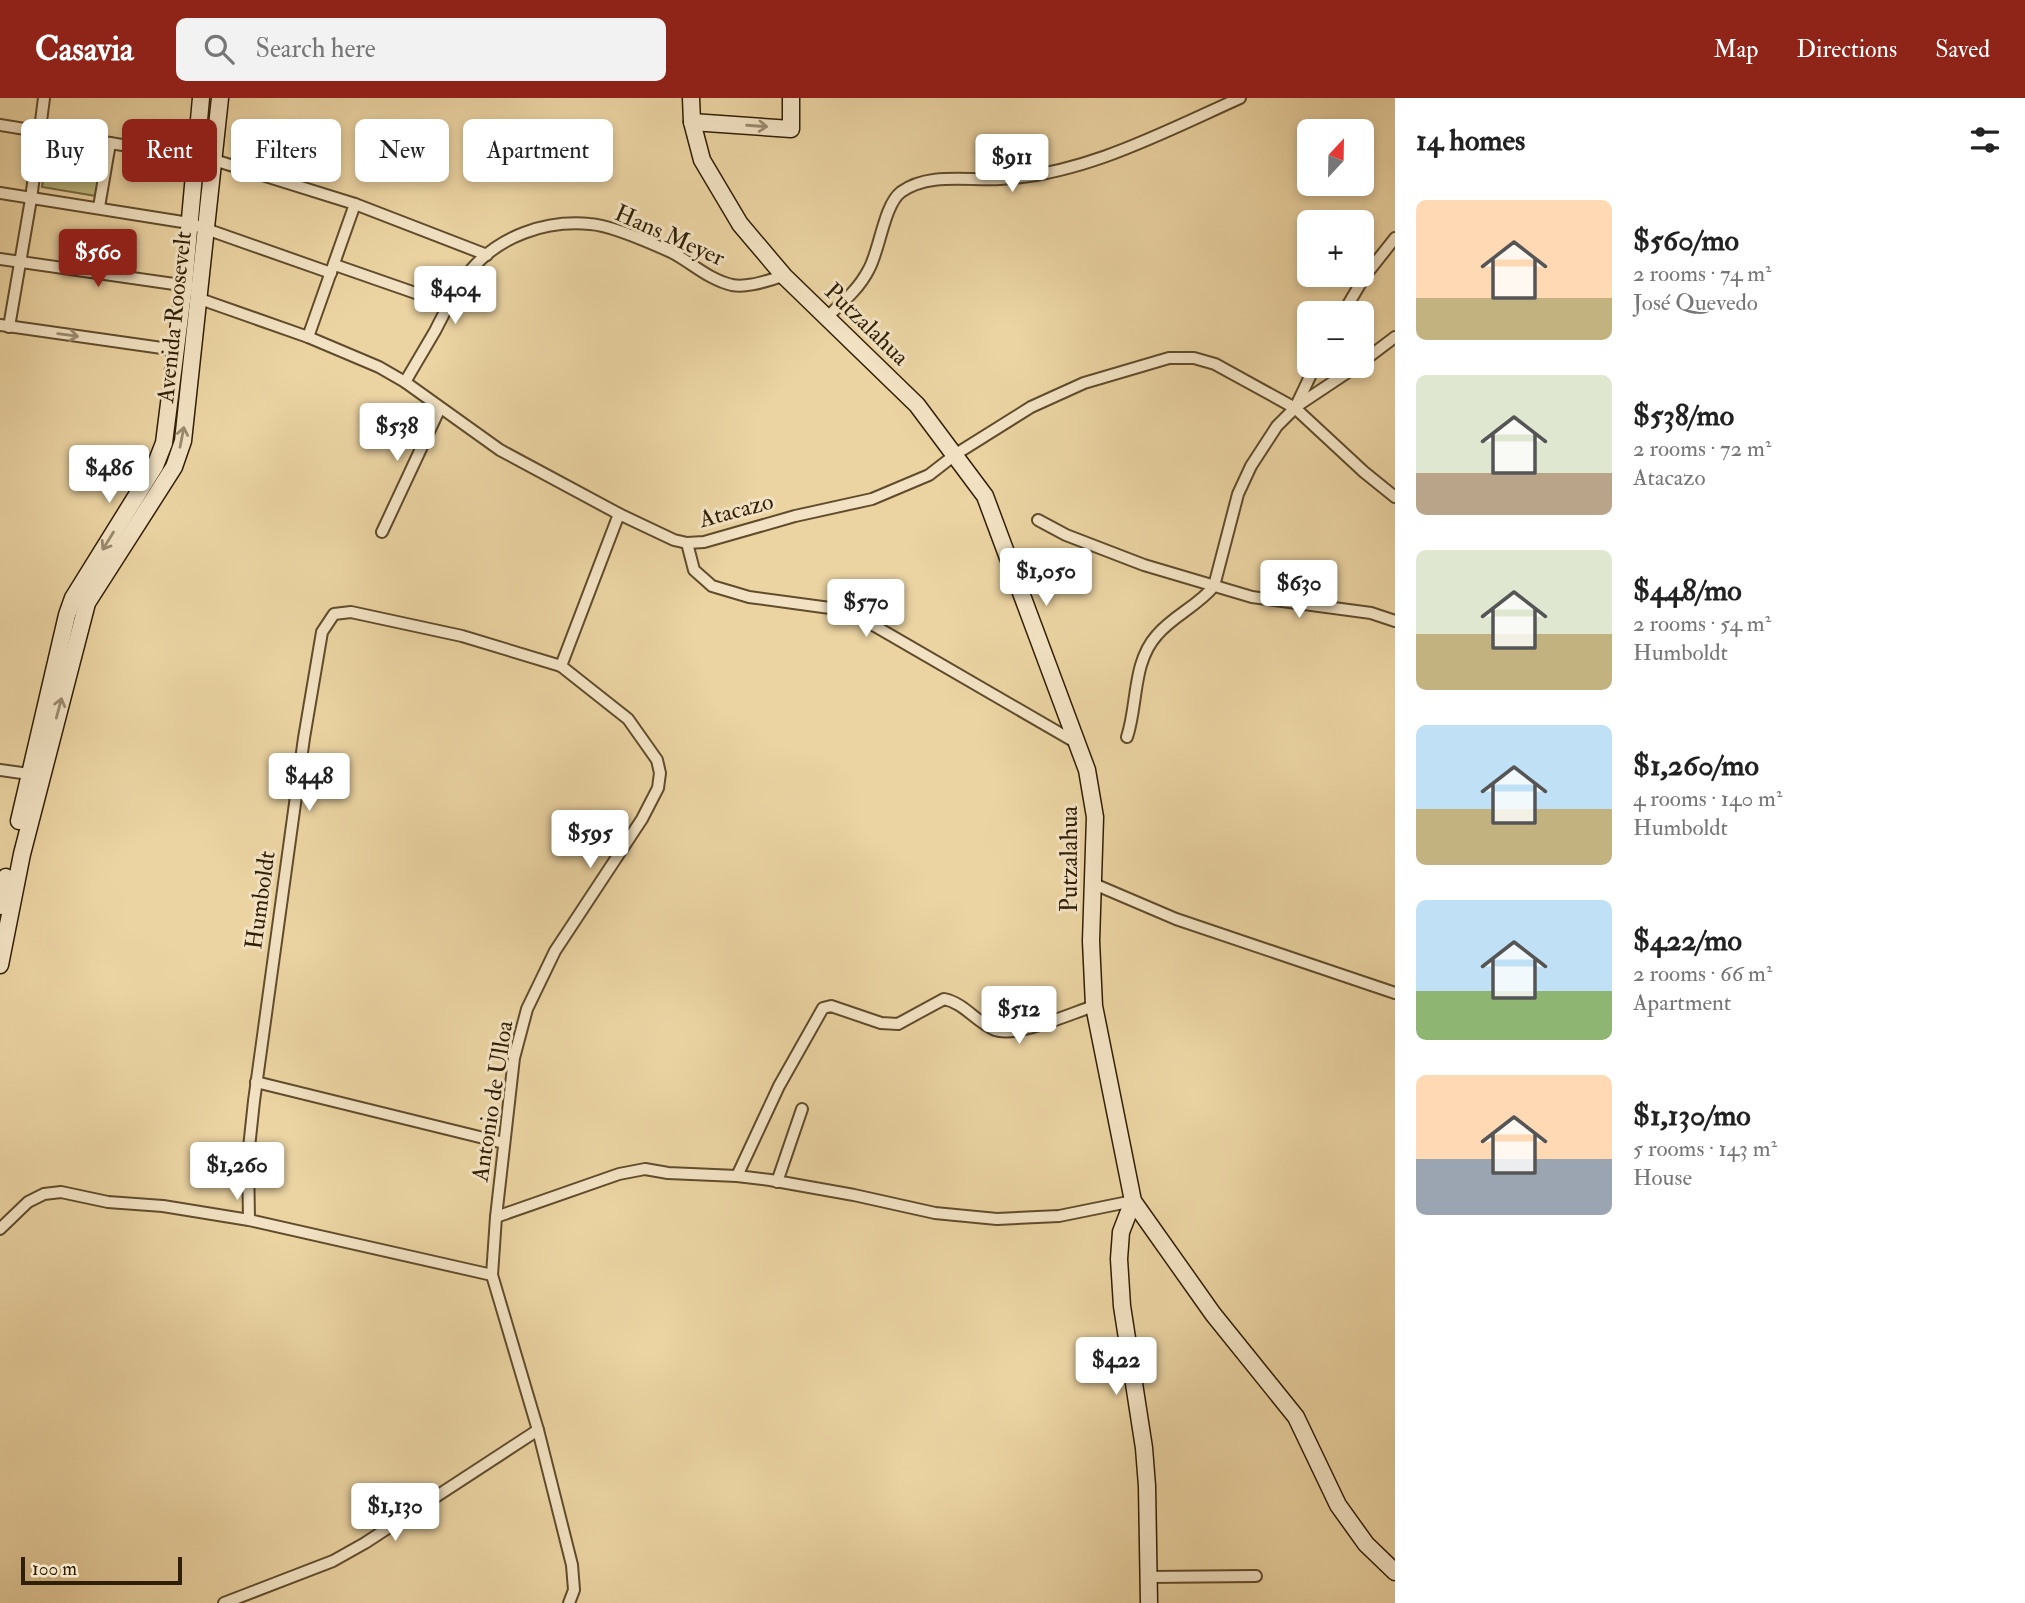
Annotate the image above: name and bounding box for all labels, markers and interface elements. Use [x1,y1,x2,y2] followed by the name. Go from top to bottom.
[176,18,666,81] search box
[35,29,134,70] text: Casavia
[200,30,238,68] icon: search
[256,33,376,65] text: Search here
[1713,34,1758,65] text: Map
[1796,34,1897,65] text: Directions
[1935,34,1990,65] text: Saved
[21,119,108,182] chip: Buy
[122,119,217,182] chip: Rent
[231,119,341,182] chip: Filters
[355,119,449,182] chip: New
[463,119,613,182] chip: Apartment
[1297,119,1374,196] north arrow
[1297,119,1374,378] map controls
[745,120,767,133] one-way arrow
[1966,121,2004,159] icon: filters
[1416,122,1525,159] text: 14 homes
[971,134,1053,194] pin: $911
[991,142,1033,171] text: $911
[610,197,730,274] street label: Hans Meyer
[1297,210,1374,287] button: +
[1633,222,1739,259] text: $560/mo
[1472,228,1556,312] icon: home
[150,229,199,405] street label: Avenida Roosevelt
[57,230,139,289] pin: $560
[75,237,121,266] text: $560
[1633,259,1772,288] text: 2 rooms · 74 m²
[414,266,496,326] pin: $404
[430,274,480,303] text: $404
[818,276,916,373] street label: Putzalahua
[1633,288,1758,317] text: José Quevedo
[1297,301,1374,378] button: −
[56,328,78,341] one-way arrow
[1633,397,1734,434] text: $538/mo
[1472,403,1556,487] icon: home
[356,404,438,463] pin: $538
[376,411,418,440] text: $538
[176,426,190,449] one-way arrow
[1633,434,1771,463] text: 2 rooms · 72 m²
[68,446,150,505] pin: $486
[85,453,133,482] text: $486
[1633,463,1705,492] text: Atacazo
[695,486,777,535] street label: Atacazo
[100,531,115,550] one-way arrow
[989,548,1103,608] pin: $1,050
[1016,556,1076,585] text: $1,050
[1258,560,1340,620] pin: $630
[1276,568,1322,597] text: $630
[1633,572,1742,609] text: $448/mo
[1472,578,1556,662] icon: home
[825,580,907,639] pin: $570
[843,587,889,616] text: $570
[1633,609,1771,638] text: 2 rooms · 54 m²
[1633,638,1728,667] text: Humboldt
[54,697,67,719] one-way arrow
[1633,747,1759,784] text: $1,260/mo
[1472,753,1556,837] icon: home
[268,754,350,813] pin: $448
[285,761,333,790] text: $448
[1633,784,1782,813] text: 4 rooms · 140 m²
[1054,805,1085,912] street label: Putzalahua
[549,810,631,870] pin: $595
[1633,813,1728,842] text: Humboldt
[567,818,613,847] text: $595
[238,849,283,951] street label: Humboldt
[1633,922,1742,959] text: $422/mo
[1472,928,1556,1012] icon: home
[1633,959,1772,988] text: 2 rooms · 66 m²
[978,986,1060,1046] pin: $512
[1633,988,1731,1017] text: Apartment
[997,994,1041,1023] text: $512
[464,1017,521,1185] street label: Antonio de Ulloa
[1633,1097,1751,1134] text: $1,130/mo
[1472,1103,1556,1187] icon: home
[1633,1134,1777,1163] text: 5 rooms · 143 m²
[180,1142,294,1202] pin: $1,260
[206,1150,268,1179] text: $1,260
[1633,1163,1692,1192] text: House
[1075,1338,1157,1397] pin: $422
[1092,1345,1140,1374] text: $422
[338,1484,452,1543] pin: $1,130
[367,1491,423,1520] text: $1,130
[21,1554,182,1586] scale bar
[32,1557,77,1581] text: 100 m

